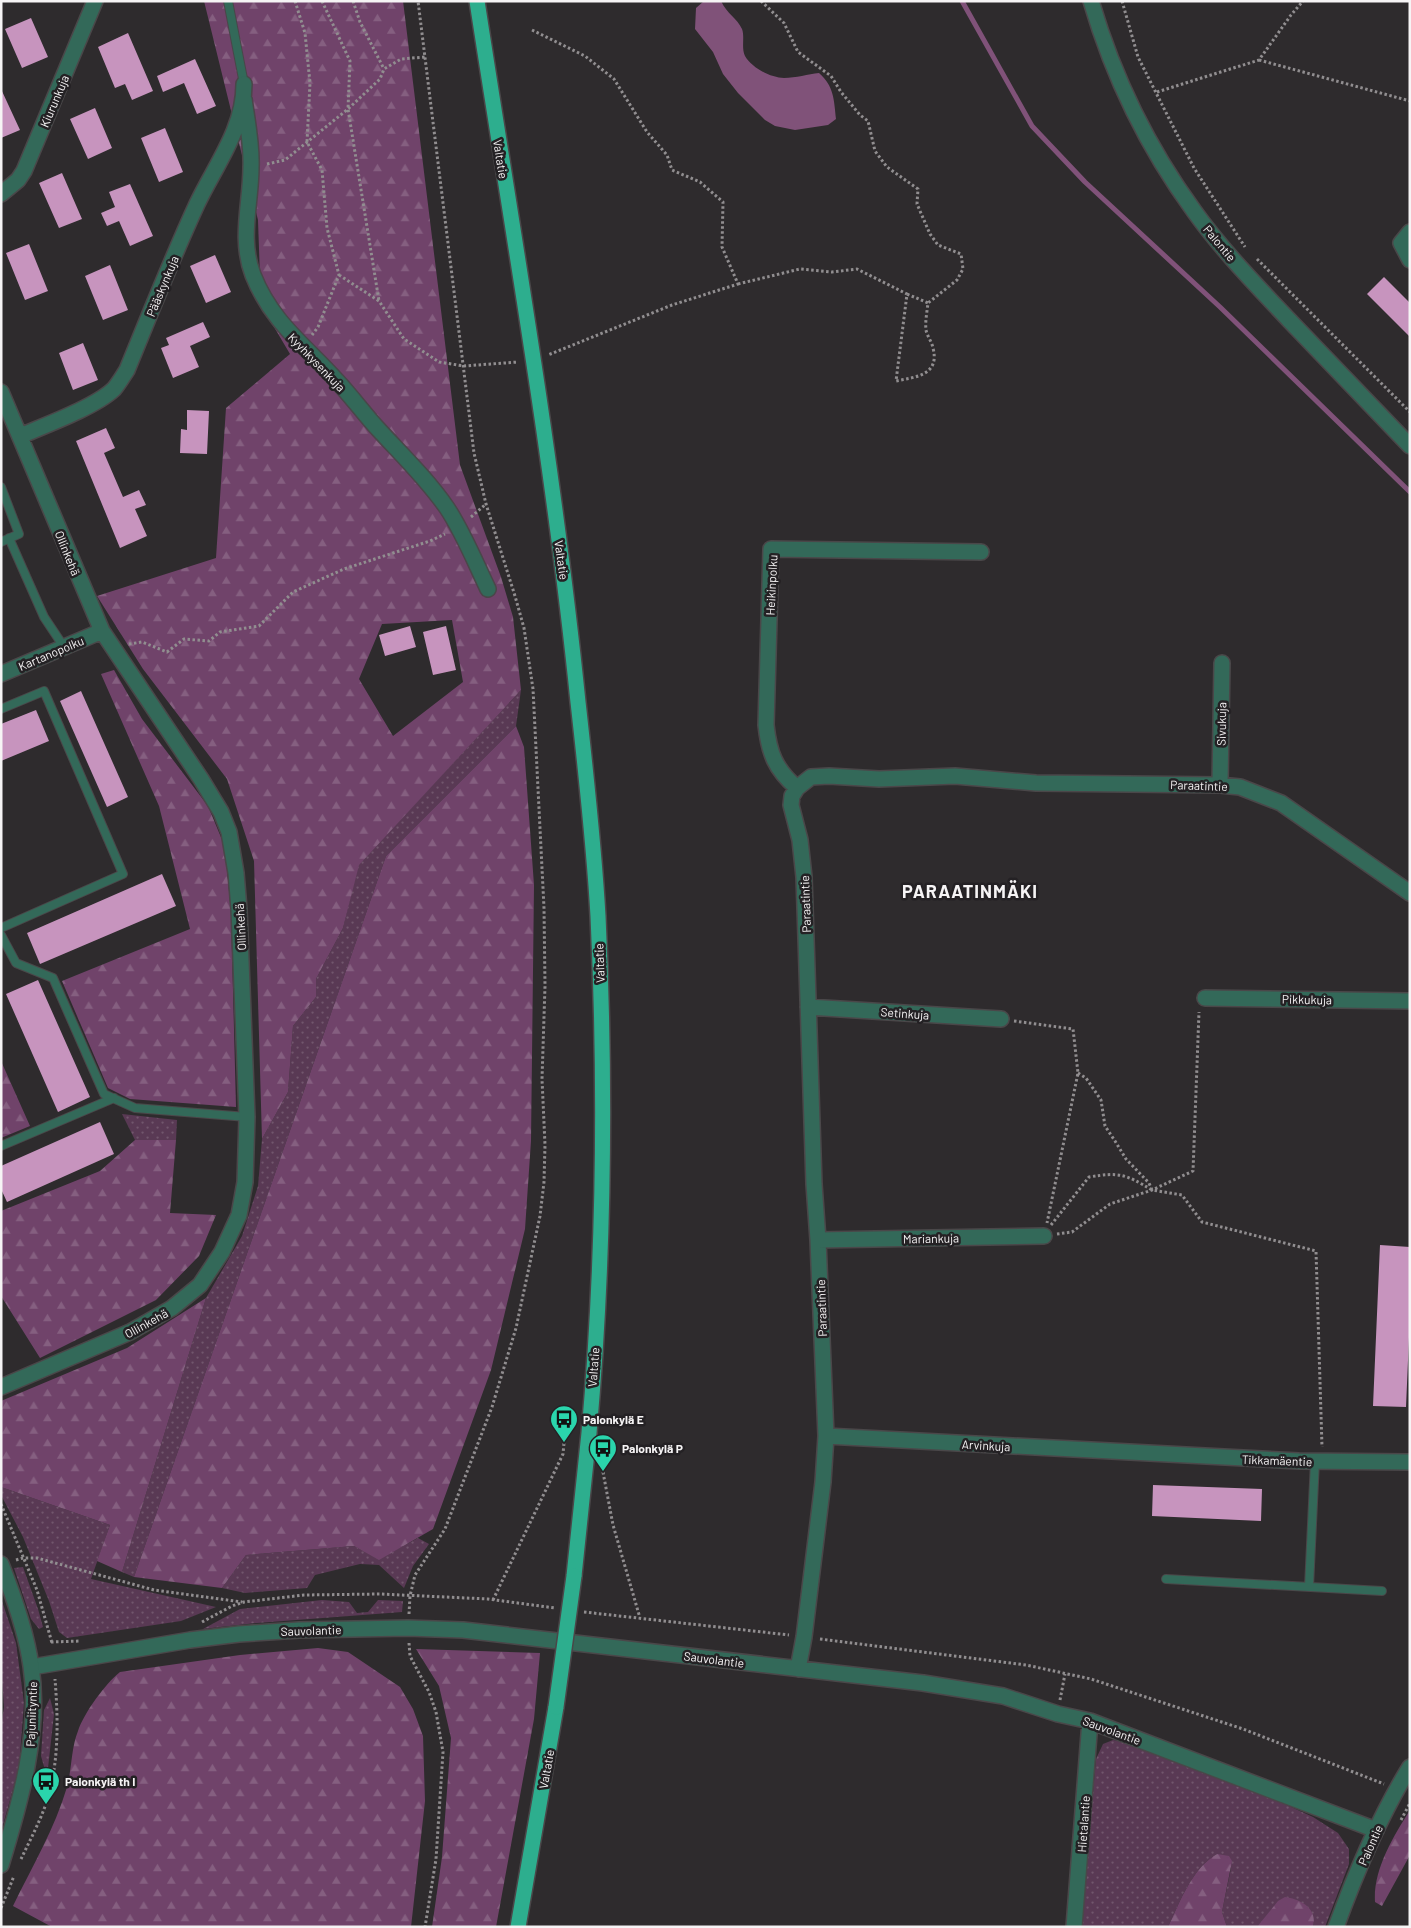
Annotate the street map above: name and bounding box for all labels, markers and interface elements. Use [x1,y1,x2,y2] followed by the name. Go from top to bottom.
[37,73,71,129] street label: Kiurunkuja
[491,138,511,180] street label: Valtatie
[1201,222,1239,264] street label: Palontie
[143,254,181,318] street label: Pääskynkuja
[286,330,348,394] street label: Kyyhkysenkuja
[53,528,83,578] street label: Ollinkehä
[552,539,572,581] street label: Valtatie
[762,554,780,616] street label: Heikinpolku
[16,633,86,673] street label: Kartanopolku
[1214,702,1228,746] street label: Sivukuja
[1170,777,1228,793] street label: Paraatintie
[797,875,813,933] street label: Paraatintie
[902,880,1038,902] district label: PARAATINMÄKI
[232,903,248,951] street label: Ollinkehä
[591,943,607,983] street label: Valtatie
[1282,992,1332,1006] street label: Pikkukuja
[880,1004,930,1022] street label: Setinkuja
[903,1231,959,1245] street label: Mariankuja
[813,1279,829,1337] street label: Paraatintie
[122,1305,170,1341] street label: Ollinkehä
[585,1347,601,1387] street label: Valtatie
[549,1404,579,1443] bus stop icon: Palonkylä E
[583,1412,644,1426] place label: Palonkylä E
[588,1433,618,1472] bus stop icon: Palonkylä P
[961,1437,1011,1453] street label: Arvinkuja
[622,1441,683,1455] place label: Palonkylä P
[1242,1452,1312,1468] street label: Tikkamäentie
[280,1622,342,1638] street label: Sauvolantie
[683,1648,745,1670] street label: Sauvolantie
[23,1681,39,1747] street label: Pajuniityntie
[1081,1713,1143,1747] street label: Sauvolantie
[536,1748,556,1790] street label: Valtatie
[31,1766,61,1805] bus stop icon: Palonkylä th I
[65,1774,135,1788] place label: Palonkylä th I
[1074,1795,1092,1853] street label: Hietalantie
[1355,1823,1385,1867] street label: Palontie

